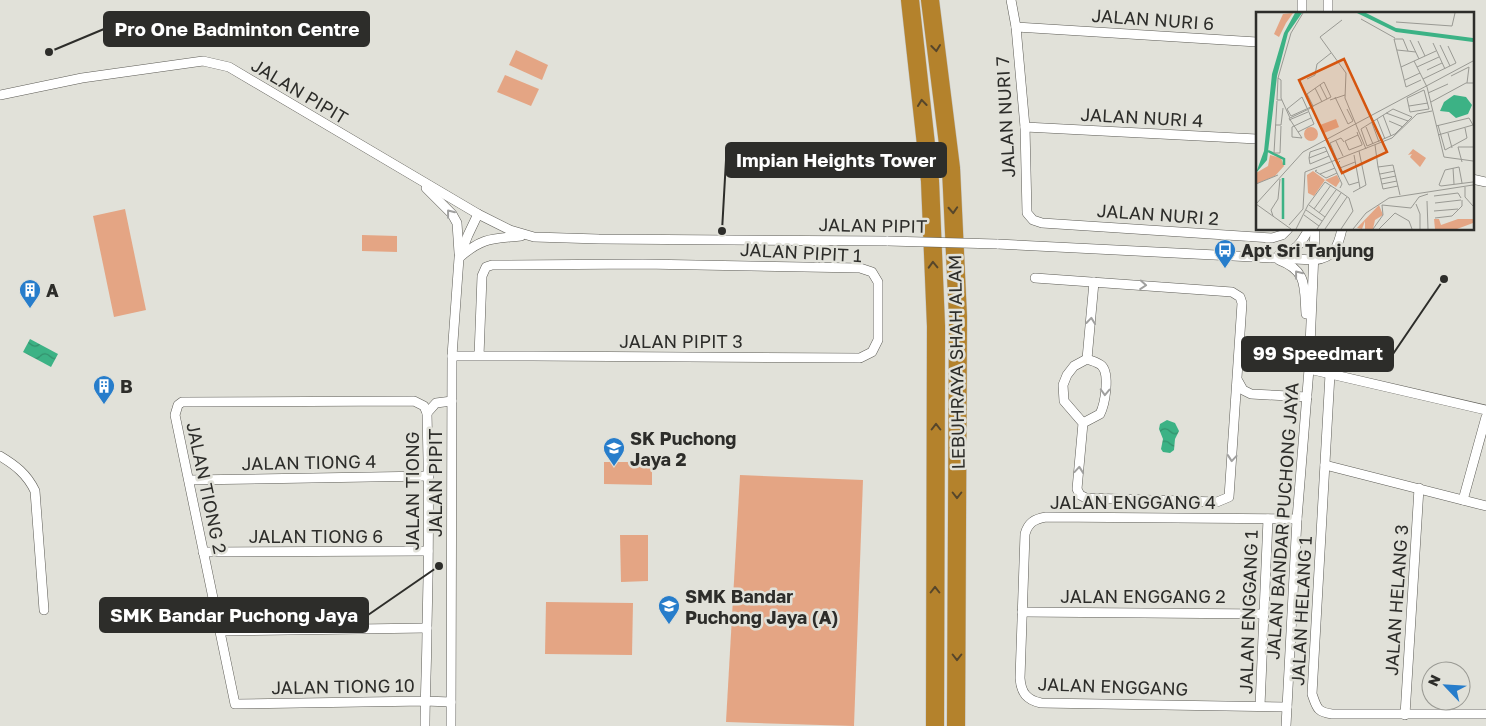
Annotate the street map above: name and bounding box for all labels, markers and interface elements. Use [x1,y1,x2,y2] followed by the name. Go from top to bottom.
[1091,4,1215,34] street label: JALAN NURI 6
[104,12,369,46] callout: Pro One Badminton Centre
[1256,12,1474,230] inset map
[115,17,359,40] text: Pro One Badminton Centre
[930,45,941,53] one-way arrow
[248,54,352,128] street label: JALAN PIPIT
[991,56,1019,178] street label: JALAN NURI 7
[916,99,927,107] one-way arrow
[1080,103,1204,131] street label: JALAN NURI 4
[726,143,946,177] callout: Impian Heights Tower
[736,148,937,171] text: Impian Heights Tower
[1096,199,1220,229] street label: JALAN NURI 2
[947,206,958,214] one-way arrow
[447,210,456,219] one-way arrow
[819,213,927,237] street label: JALAN PIPIT
[740,238,863,266] street label: JALAN PIPIT 1
[1213,238,1237,269] bus stop icon: Apt Sri Tanjung
[1241,239,1374,261] place label: Apt Sri Tanjung
[943,254,969,470] street label: LEBUHRAYA SHAH ALAM
[928,261,939,269] one-way arrow
[1296,271,1304,280] one-way arrow
[18,278,42,309] building icon: A
[46,279,59,301] place label: A
[1139,280,1147,291] one-way arrow
[1085,316,1096,324] one-way arrow
[619,330,743,352] street label: JALAN PIPIT 3
[1242,337,1393,371] callout: 99 Speedmart
[1253,341,1384,364] text: 99 Speedmart
[92,374,116,405] building icon: B
[120,375,133,397] place label: B
[1261,382,1303,660] street label: JALAN BANDAR PUCHONG JAYA
[1100,388,1110,396] one-way arrow
[182,420,232,556] street label: JALAN TIONG 2
[930,423,941,431] one-way arrow
[630,427,736,470] place label: SK Puchong Jaya 2
[424,429,446,537] street label: JALAN PIPIT
[401,431,423,551] street label: JALAN TIONG
[602,436,626,467] school or university icon: SK Puchong Jaya 2
[242,450,376,474] street label: JALAN TIONG 4
[1227,454,1238,462] one-way arrow
[1073,466,1084,474] one-way arrow
[1050,491,1216,513] street label: JALAN ENGGANG 4
[952,492,962,499] one-way arrow
[1380,524,1412,676] street label: JALAN HELANG 3
[249,525,383,547] street label: JALAN TIONG 6
[1234,529,1262,694] street label: JALAN ENGGANG 1
[1286,535,1316,686] street label: JALAN HELANG 1
[685,585,838,628] place label: SMK Bandar Puchong Jaya (A)
[1060,585,1226,607] street label: JALAN ENGGANG 2
[930,586,940,594] one-way arrow
[657,594,681,625] school or university icon: SMK Bandar Puchong Jaya (A)
[100,598,368,632] callout: SMK Bandar Puchong Jaya
[110,603,358,626] text: SMK Bandar Puchong Jaya
[951,654,962,662] one-way arrow
[1421,661,1471,711] north arrow
[1037,672,1189,700] street label: JALAN ENGGANG
[1424,672,1444,689] text: N
[271,674,415,698] street label: JALAN TIONG 10

